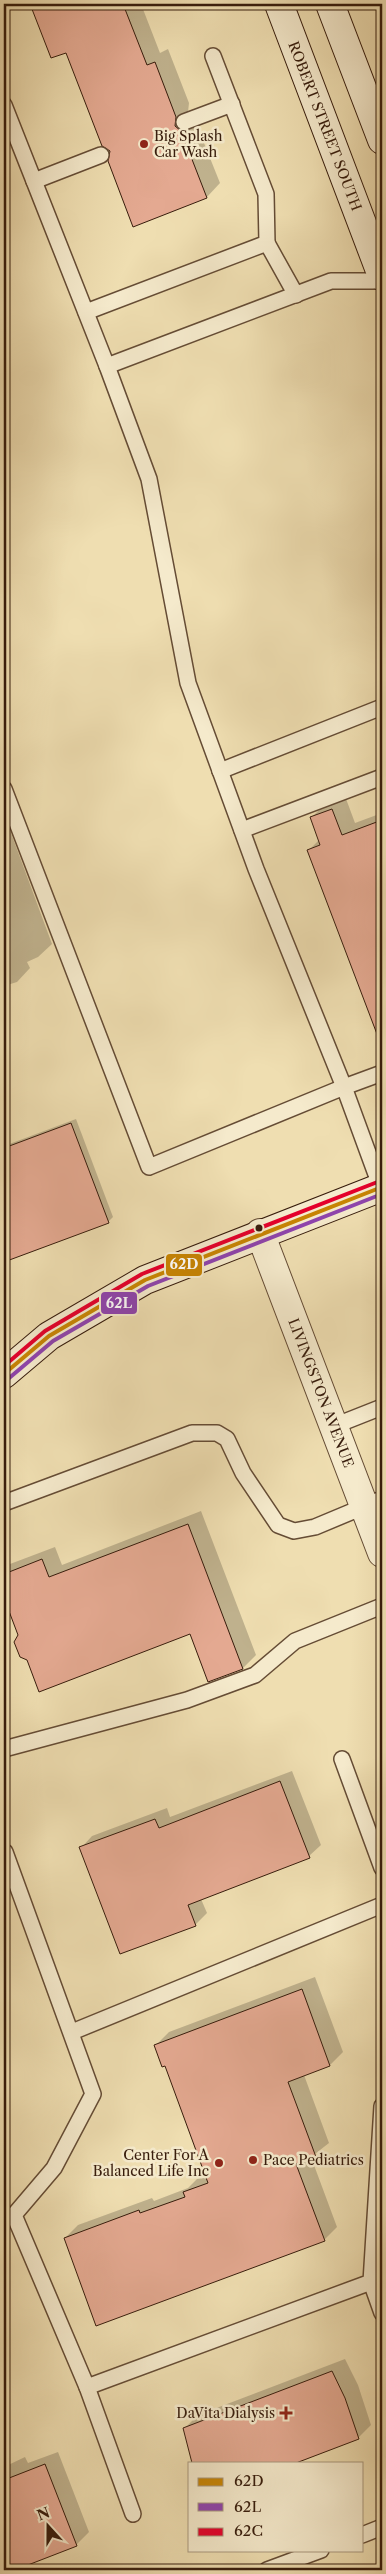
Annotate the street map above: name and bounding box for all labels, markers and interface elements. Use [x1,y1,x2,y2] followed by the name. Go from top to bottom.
[284,39,366,213] street label: ROBERT STREET SOUTH
[154,127,223,161] place label: Big Splash Car Wash
[138,138,150,150] marker: Big Splash Car Wash
[254,1223,264,1233] unlabelled marker
[165,1253,203,1277] line badge: 62D
[170,1255,198,1273] text: 62D
[100,1291,138,1315] line badge: 62L
[106,1294,132,1312] text: 62L
[284,1316,358,1470] street label: LIVINGSTON AVENUE
[93,2146,210,2180] place label: Center For A Balanced Life Inc
[263,2151,364,2169] place label: Pace Pediatrics
[247,2154,259,2166] marker: Pace Pediatrics
[213,2157,225,2169] marker: Center For A Balanced Life Inc
[176,2404,275,2422] place label: DaVita Dialysis
[279,2406,293,2420] marker: DaVita Dialysis
[188,2462,364,2552] legend
[234,2471,264,2490] text: 62D
[234,2497,261,2516] text: 62L
[22,2502,72,2552] north arrow
[34,2503,52,2524] text: N
[234,2521,263,2540] text: 62C

